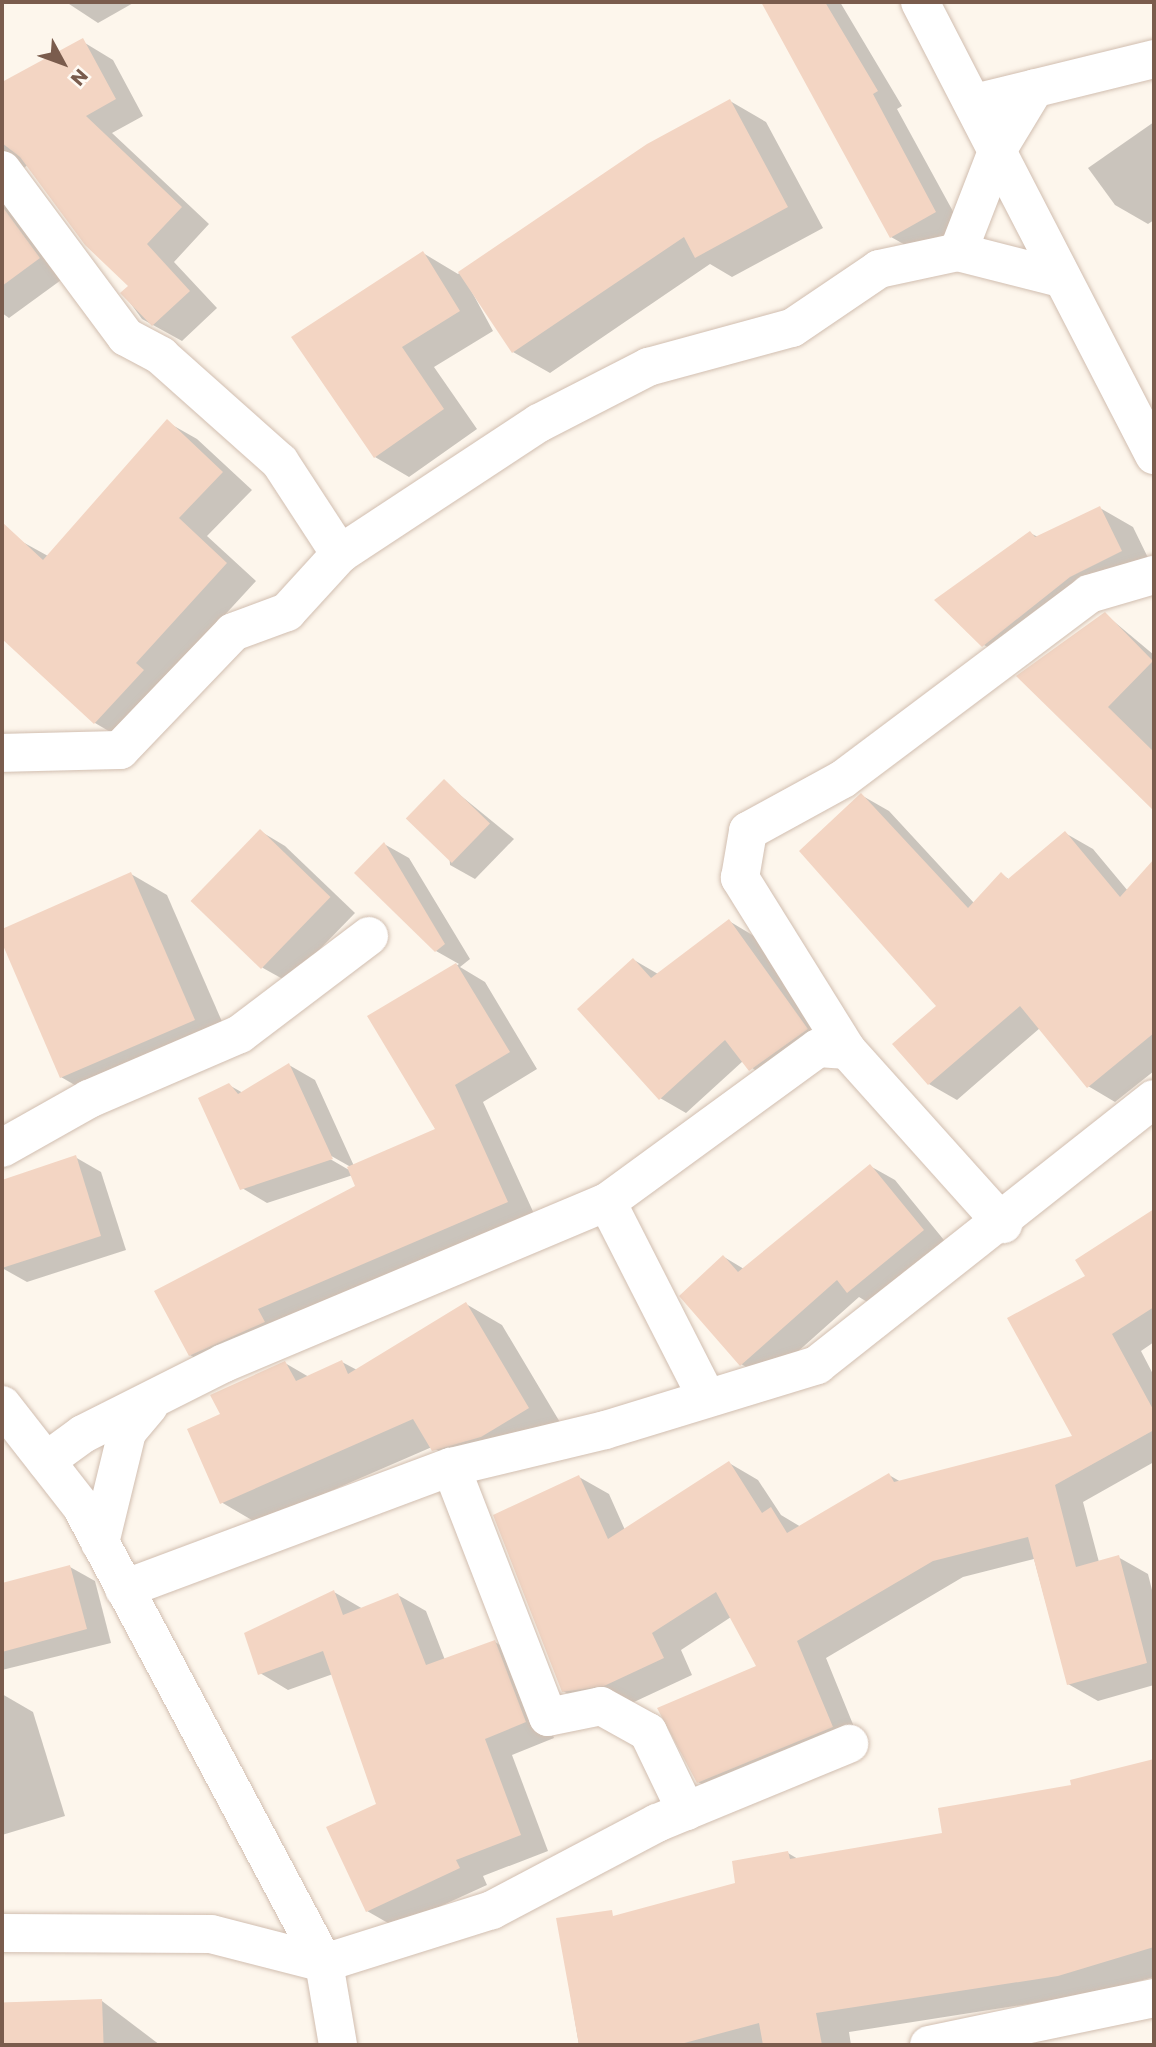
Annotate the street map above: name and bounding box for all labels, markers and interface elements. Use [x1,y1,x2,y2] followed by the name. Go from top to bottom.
[28,28,98,98] north arrow
[64,63,94,91] text: N

